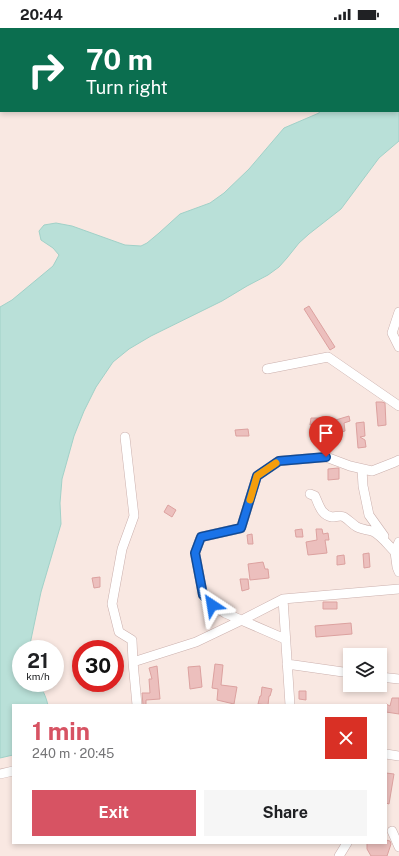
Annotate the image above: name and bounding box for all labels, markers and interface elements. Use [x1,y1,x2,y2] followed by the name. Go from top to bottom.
[20,6,63,23] text: 20:44
[86,43,153,76] text: 70 m
[20,44,72,96] icon: right
[86,77,168,98] text: Turn right
[309,416,343,457] pin
[315,422,337,444] icon: arrive
[191,584,233,626] position arrow
[72,640,124,692] speed limit sign: 30
[343,648,387,692] map controls
[343,648,387,692] button: layers
[27,649,49,673] text: 21
[26,670,50,682] text: km/h
[32,717,90,745] text: 1 min
[325,717,367,759] button: close
[32,746,114,761] text: 240 m · 20:45
[32,790,196,836] button: Exit
[204,790,367,836] button: Share

